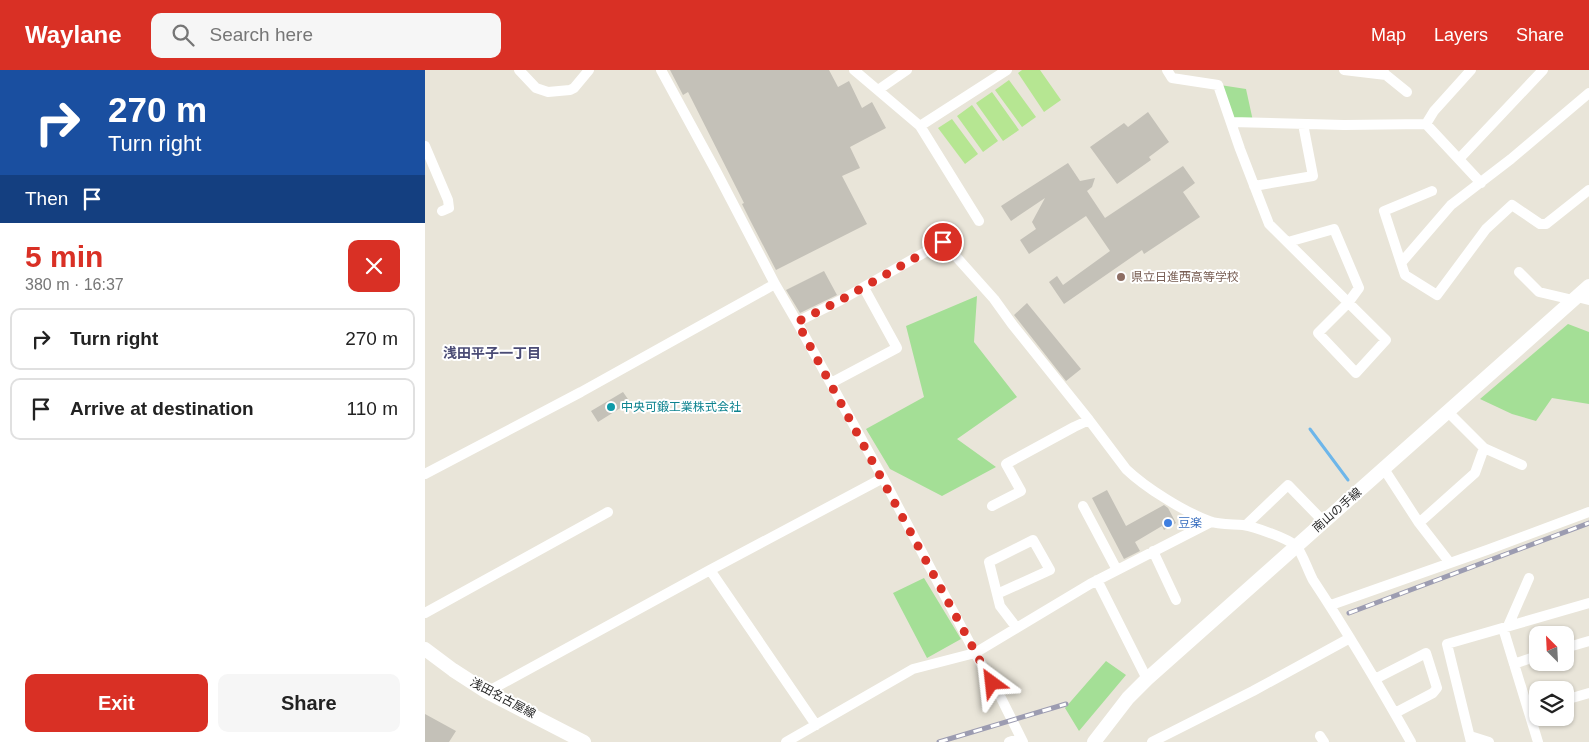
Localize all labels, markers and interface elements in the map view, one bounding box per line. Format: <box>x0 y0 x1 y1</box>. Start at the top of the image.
search box <box>151 13 501 58</box>
text: Waylane <box>25 21 121 48</box>
icon: search <box>169 21 197 49</box>
text: Search here <box>209 24 313 45</box>
text: Map <box>1371 25 1406 45</box>
text: Layers <box>1434 25 1488 45</box>
text: Share <box>1516 25 1564 45</box>
icon: right <box>25 90 90 155</box>
text: 270 m <box>108 90 207 129</box>
text: Turn right <box>108 131 201 156</box>
icon: arrive <box>78 185 106 213</box>
text: Then <box>25 188 68 209</box>
pin <box>922 221 964 263</box>
icon: arrive <box>929 228 957 256</box>
text: 5 min <box>25 240 103 273</box>
button: close <box>348 240 400 292</box>
place label: 県立日進西高等学校 <box>1131 270 1239 284</box>
marker: 県立日進西高等学校 <box>1115 271 1127 283</box>
text: 380 m · 16:37 <box>25 276 124 293</box>
icon: right <box>27 325 55 353</box>
text: Turn right <box>70 328 158 349</box>
text: 270 m <box>345 328 398 349</box>
district label: 浅田平子一丁目 <box>443 345 541 361</box>
icon: arrive <box>27 395 55 423</box>
text: Arrive at destination <box>70 398 254 419</box>
text: 110 m <box>347 398 398 419</box>
place label: 中央可鍛工業株式会社 <box>621 400 741 414</box>
marker: 中央可鍛工業株式会社 <box>605 401 617 413</box>
street label: 南山の手線 <box>1310 485 1364 535</box>
place label: 豆楽 <box>1178 516 1202 530</box>
marker: 豆楽 <box>1162 517 1174 529</box>
north arrow <box>1529 626 1574 671</box>
map controls <box>1529 626 1574 726</box>
position arrow <box>965 656 1017 708</box>
button: Exit <box>25 674 208 732</box>
button: Share <box>218 674 400 732</box>
street label: 浅田名古屋線 <box>468 675 538 721</box>
button: layers <box>1529 681 1574 726</box>

